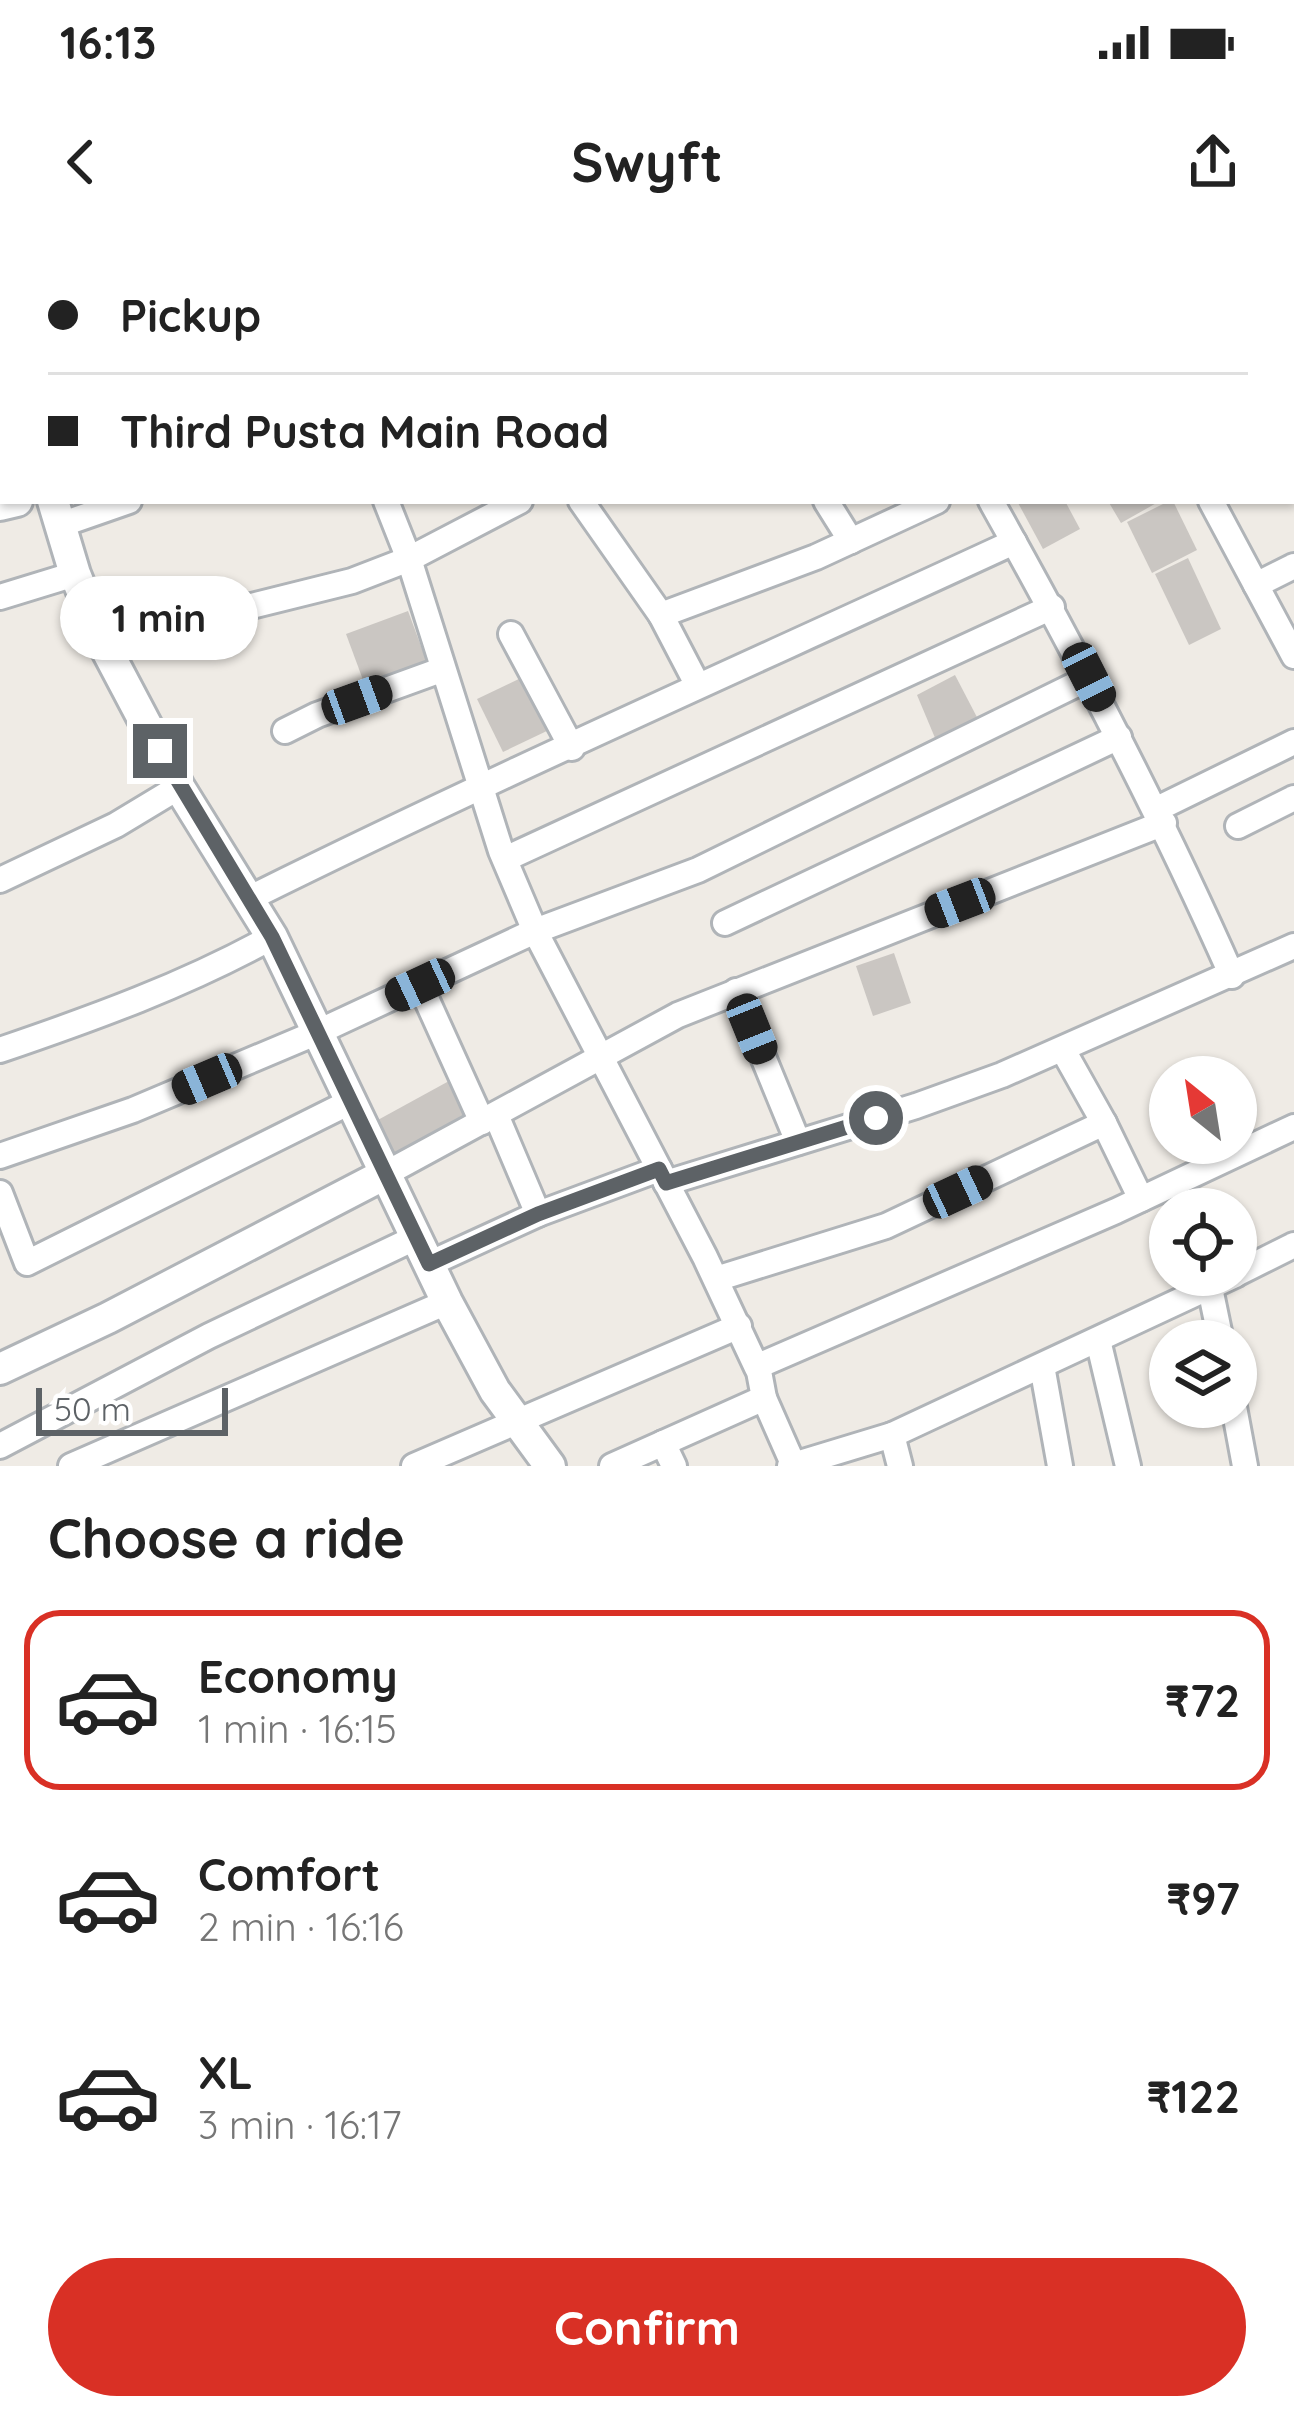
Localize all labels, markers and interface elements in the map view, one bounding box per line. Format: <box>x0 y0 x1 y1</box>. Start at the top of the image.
text: 16:13 <box>60 14 156 70</box>
text: Swyft <box>571 128 723 196</box>
icon: back <box>48 129 114 195</box>
icon: share <box>1180 129 1246 195</box>
text: Pickup <box>120 287 261 343</box>
text: Third Pusta Main Road <box>120 403 609 459</box>
callout: 1 min <box>61 577 259 661</box>
text: 1 min <box>112 593 206 642</box>
car <box>1057 637 1121 717</box>
car <box>317 671 397 729</box>
route end <box>133 724 187 778</box>
car <box>920 873 1000 933</box>
car <box>380 953 460 1017</box>
car <box>722 989 782 1069</box>
car <box>167 1048 247 1110</box>
north arrow <box>1149 1056 1257 1164</box>
map controls <box>1149 1056 1257 1428</box>
route start <box>849 1091 903 1145</box>
car <box>918 1160 998 1224</box>
button: locate <box>1149 1188 1257 1296</box>
button: layers <box>1149 1320 1257 1428</box>
scale bar <box>36 1382 228 1435</box>
text: 50 m <box>54 1388 131 1429</box>
text: Choose a ride <box>48 1504 405 1572</box>
icon: car <box>54 1646 162 1754</box>
text: Economy <box>198 1648 398 1704</box>
text: ₹72 <box>1165 1672 1240 1728</box>
text: 1 min · 16:15 <box>198 1704 397 1753</box>
icon: car <box>54 1844 162 1952</box>
text: Comfort <box>198 1846 380 1902</box>
text: ₹97 <box>1166 1870 1240 1926</box>
text: 2 min · 16:16 <box>198 1902 404 1951</box>
icon: car <box>54 2042 162 2150</box>
text: XL <box>198 2044 253 2100</box>
text: ₹122 <box>1146 2068 1240 2124</box>
text: 3 min · 16:17 <box>198 2100 402 2149</box>
button: Confirm <box>48 2258 1246 2396</box>

